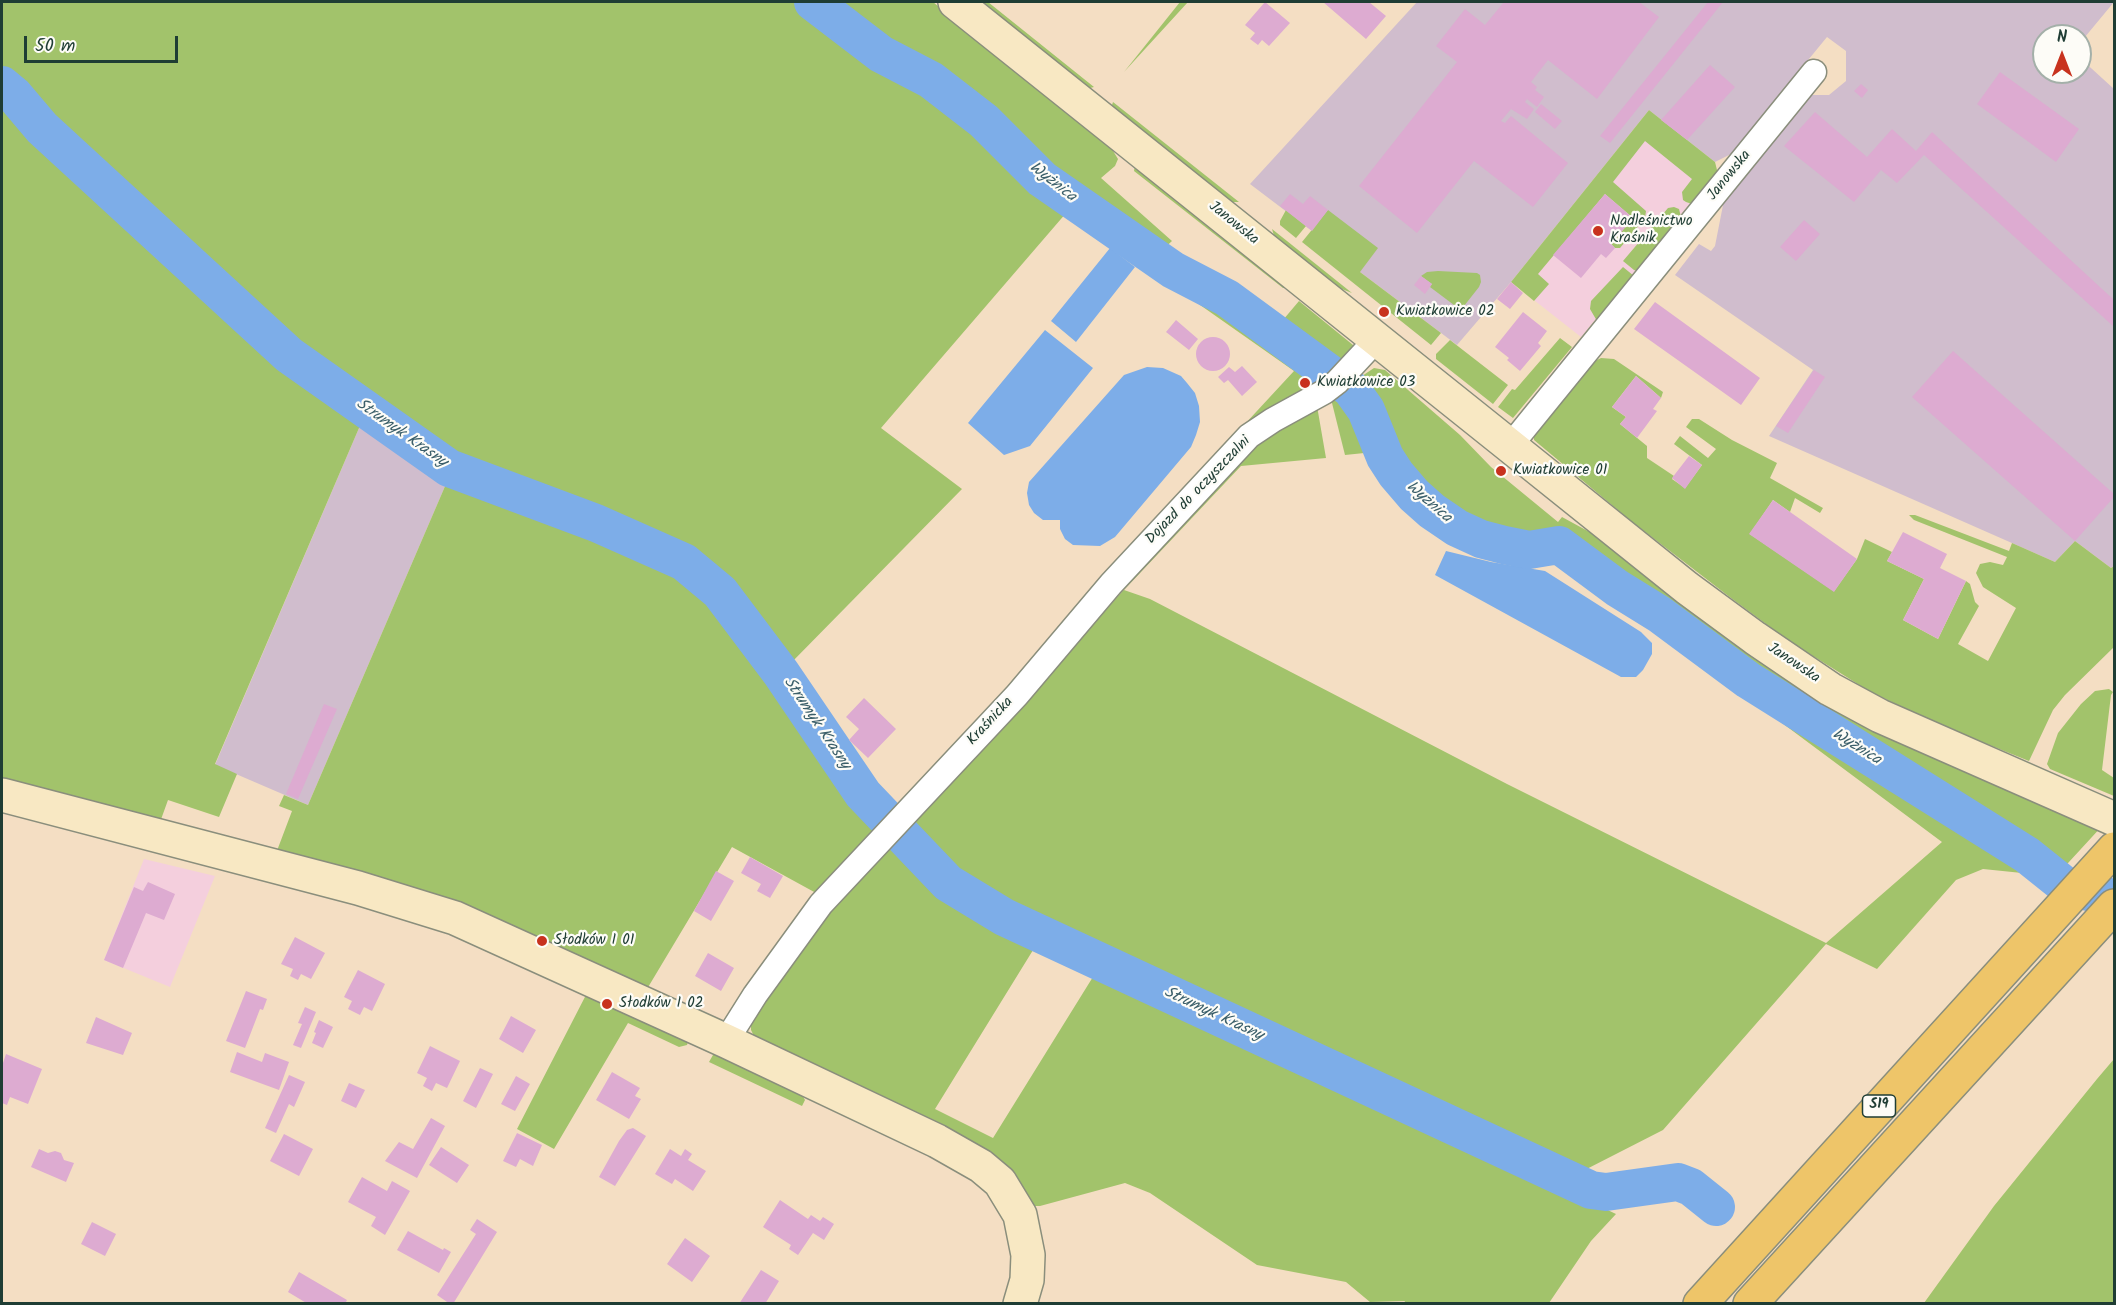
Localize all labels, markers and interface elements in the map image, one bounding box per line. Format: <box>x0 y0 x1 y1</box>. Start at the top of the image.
scale bar <box>27 24 182 62</box>
north arrow <box>2032 24 2092 84</box>
text: N <box>2057 25 2067 50</box>
text: 50 m <box>35 32 75 61</box>
street label: Janowska <box>1704 147 1756 205</box>
water label: Wyżnica <box>1025 159 1079 207</box>
street label: Janowska <box>1204 198 1262 250</box>
place label: Nadleśnictwo Kraśnik <box>1610 213 1692 248</box>
marker: Nadleśnictwo Kraśnik <box>1591 224 1605 238</box>
place label: Kwiatkowice 02 <box>1396 303 1495 321</box>
marker: Kwiatkowice 02 <box>1377 305 1391 319</box>
place label: Kwiatkowice 03 <box>1317 374 1415 392</box>
marker: Kwiatkowice 03 <box>1298 376 1312 390</box>
water label: Strumyk Krasny <box>352 395 450 473</box>
street label: Dojazd do oczyszczalni <box>1143 433 1255 549</box>
place label: Kwiatkowice 01 <box>1513 462 1608 480</box>
marker: Kwiatkowice 01 <box>1494 464 1508 478</box>
water label: Wyżnica <box>1401 478 1455 528</box>
street label: Janowska <box>1763 640 1823 688</box>
water label: Strumyk Krasny <box>778 674 854 774</box>
street label: Kraśnicka <box>964 694 1018 750</box>
water label: Wyżnica <box>1828 726 1884 770</box>
place label: Słodków I 01 <box>554 932 634 950</box>
marker: Słodków I 01 <box>535 934 549 948</box>
water label: Strumyk Krasny <box>1160 984 1266 1046</box>
place label: Słodków I 02 <box>619 995 703 1013</box>
marker: Słodków I 02 <box>600 997 614 1011</box>
road number: S19 <box>1862 1095 1896 1117</box>

